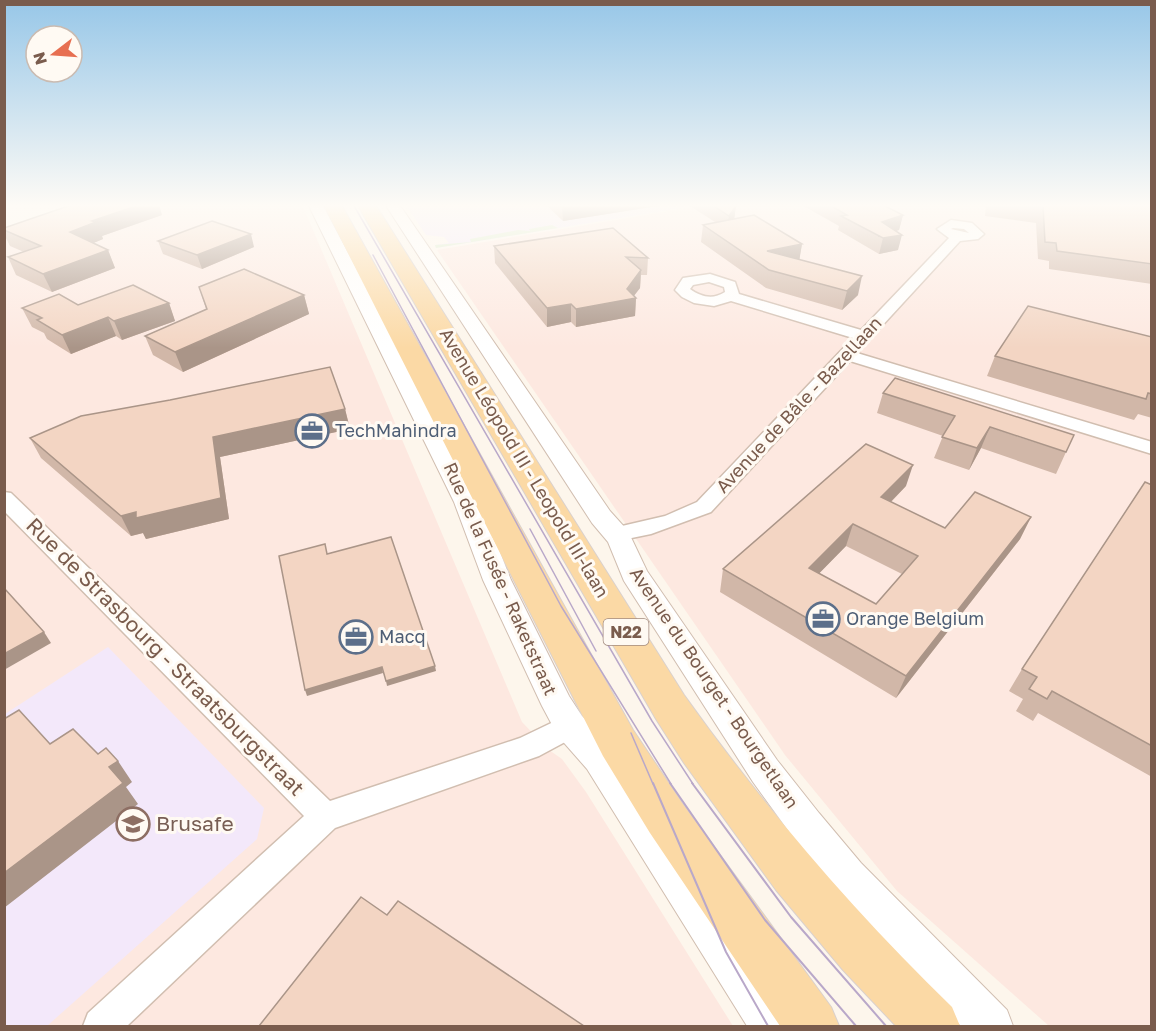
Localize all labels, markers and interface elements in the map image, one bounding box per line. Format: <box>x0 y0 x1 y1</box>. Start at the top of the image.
north arrow <box>24 24 84 84</box>
text: N <box>28 50 51 67</box>
street label: Avenue de Bâle - Bazellaan <box>711 312 886 497</box>
street label: Avenue Léopold III - Leopold III-laan <box>435 324 614 601</box>
office icon: TechMahindra <box>294 413 330 449</box>
place label: TechMahindra <box>335 419 457 441</box>
street label: Rue de la Fusée - Raketstraat <box>439 459 562 698</box>
street label: Rue de Strasbourg - Straatsburgstraat <box>21 512 310 801</box>
street label: Avenue du Bourget - Bourgetlaan <box>626 563 804 812</box>
office icon: Orange Belgium <box>805 601 841 637</box>
place label: Orange Belgium <box>846 607 984 629</box>
office icon: Macq <box>338 619 374 655</box>
road number: N22 <box>604 619 648 645</box>
place label: Macq <box>379 625 426 647</box>
school or university icon: Brusafe <box>115 806 151 842</box>
place label: Brusafe <box>156 810 234 836</box>

